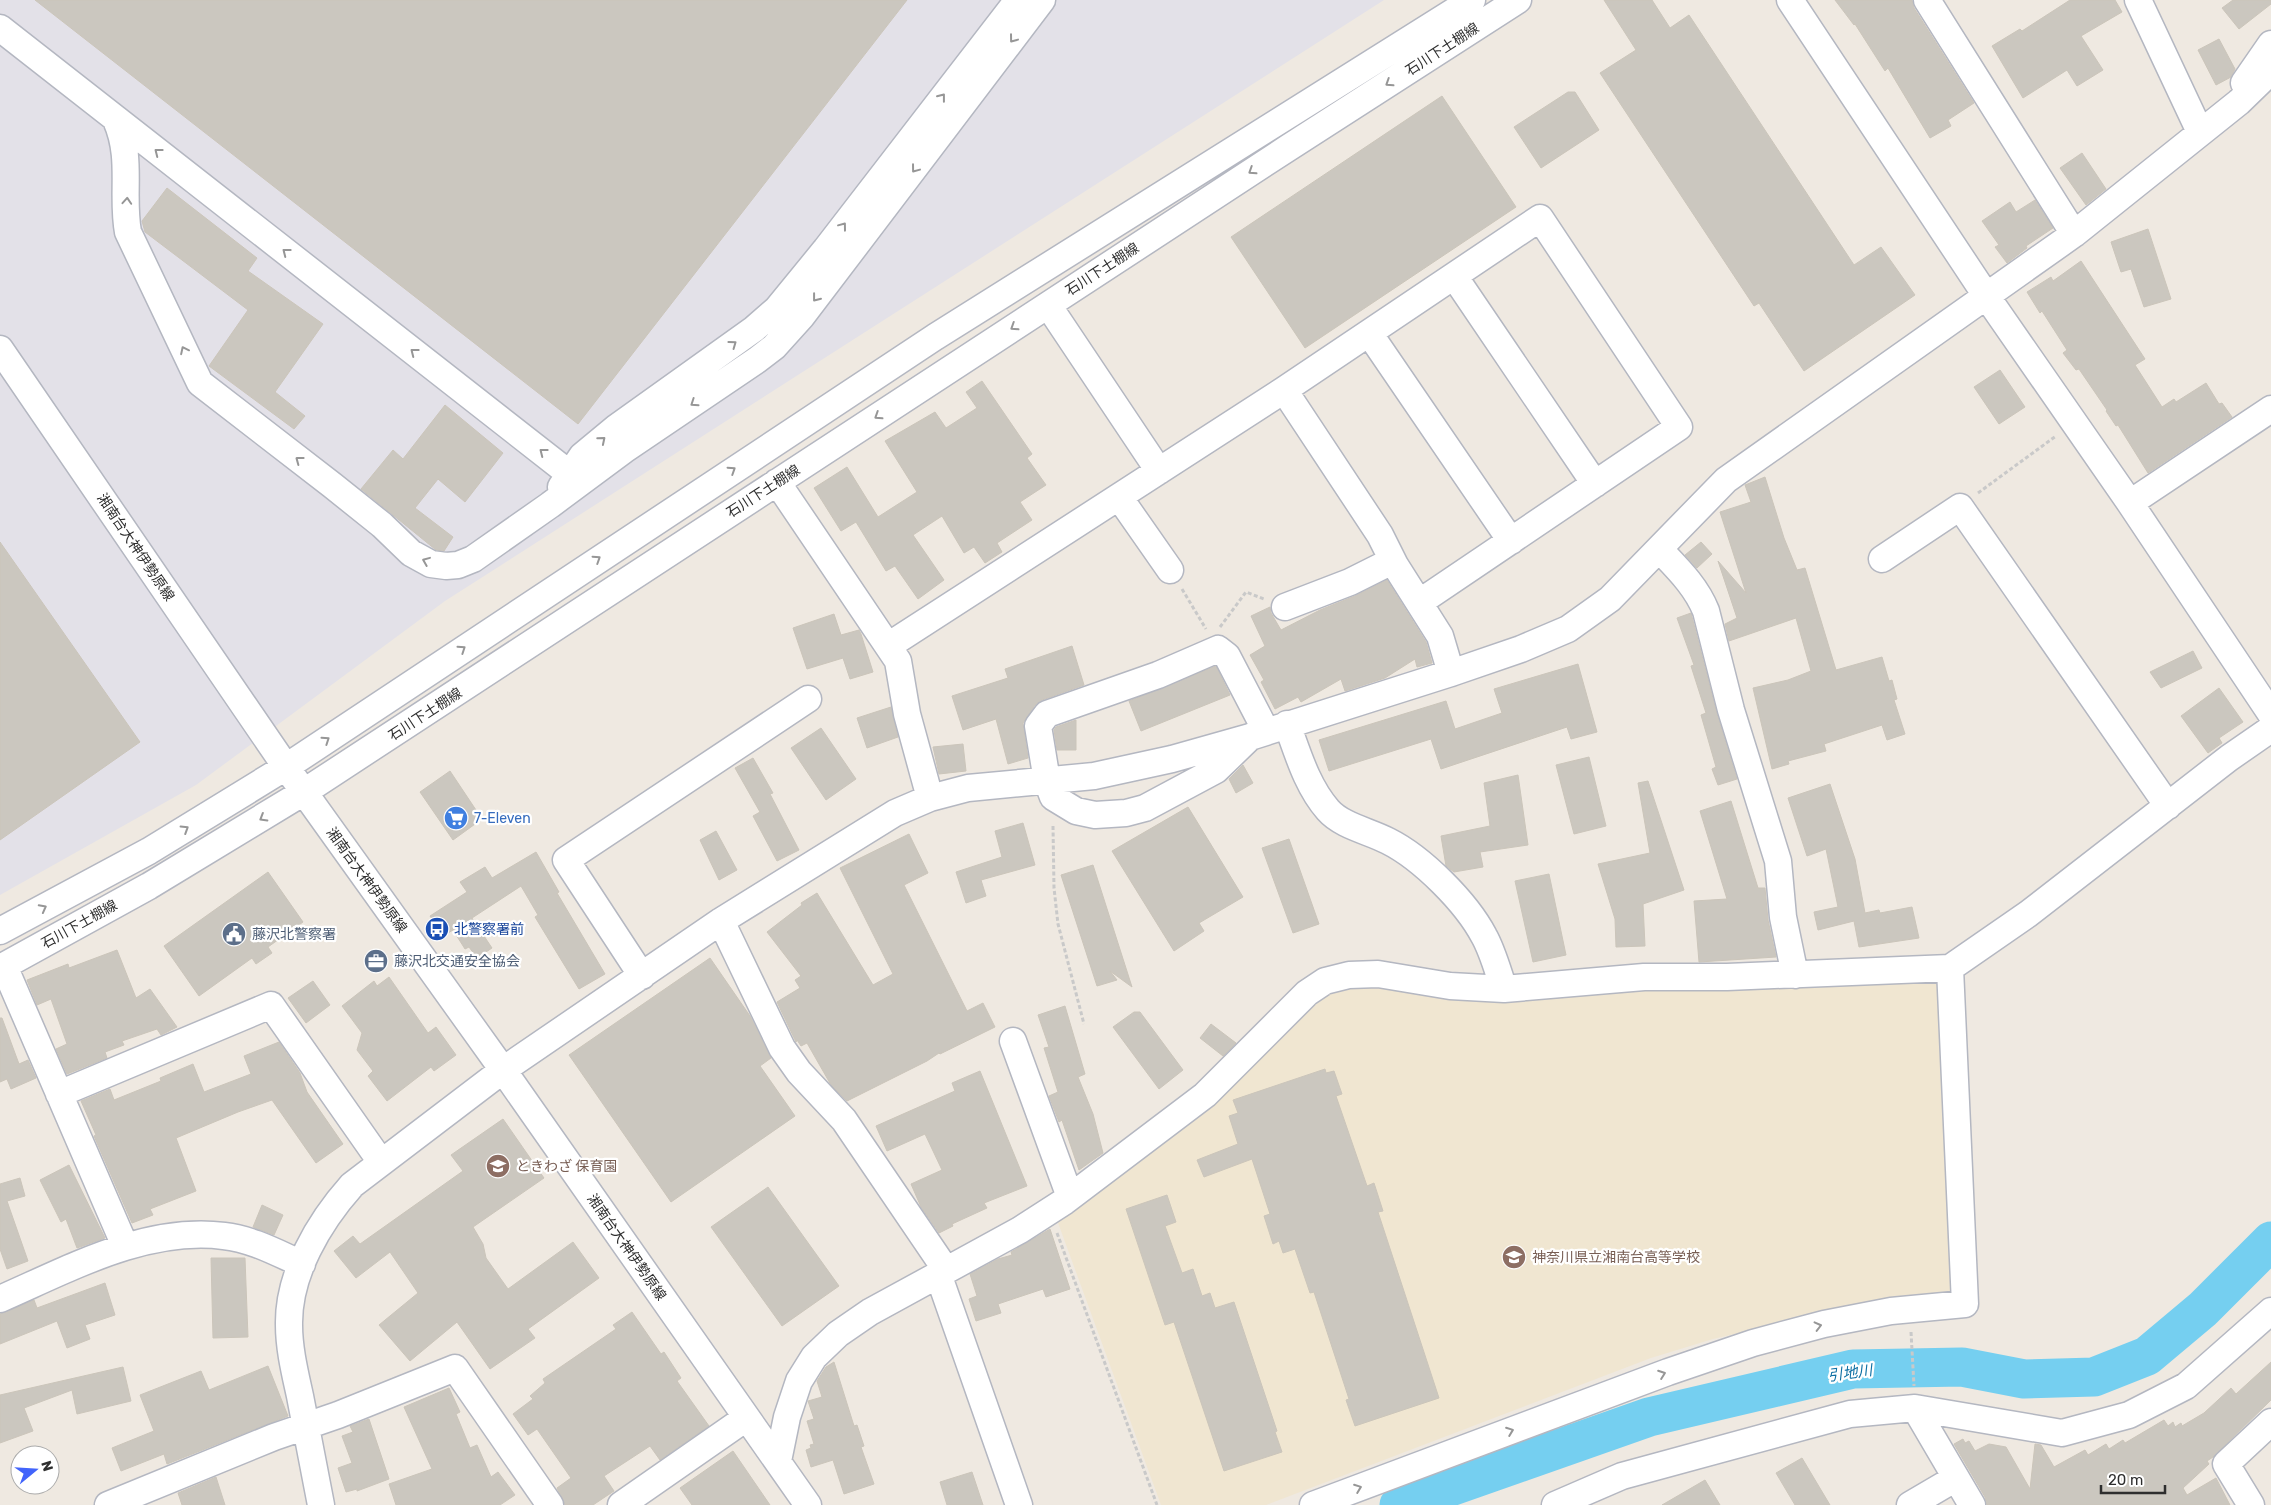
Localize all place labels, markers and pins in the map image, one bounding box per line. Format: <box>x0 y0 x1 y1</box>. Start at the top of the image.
supermarket icon: 7-Eleven <box>443 805 469 831</box>
place label: 7-Eleven <box>474 810 531 827</box>
bus stop icon: 北警察署前 <box>424 916 450 942</box>
public building icon: 藤沢北警察署 <box>221 921 247 947</box>
place label: 北警察署前 <box>454 921 524 938</box>
place label: 藤沢北警察署 <box>252 926 336 943</box>
office icon: 藤沢北交通安全協会 <box>363 948 389 974</box>
place label: 藤沢北交通安全協会 <box>394 953 520 970</box>
school or university icon: ときわざ 保育園 <box>485 1153 511 1179</box>
place label: ときわざ 保育園 <box>516 1158 617 1175</box>
school or university icon: 神奈川県立湘南台高等学校 <box>1501 1244 1527 1270</box>
place label: 神奈川県立湘南台高等学校 <box>1532 1249 1700 1266</box>

